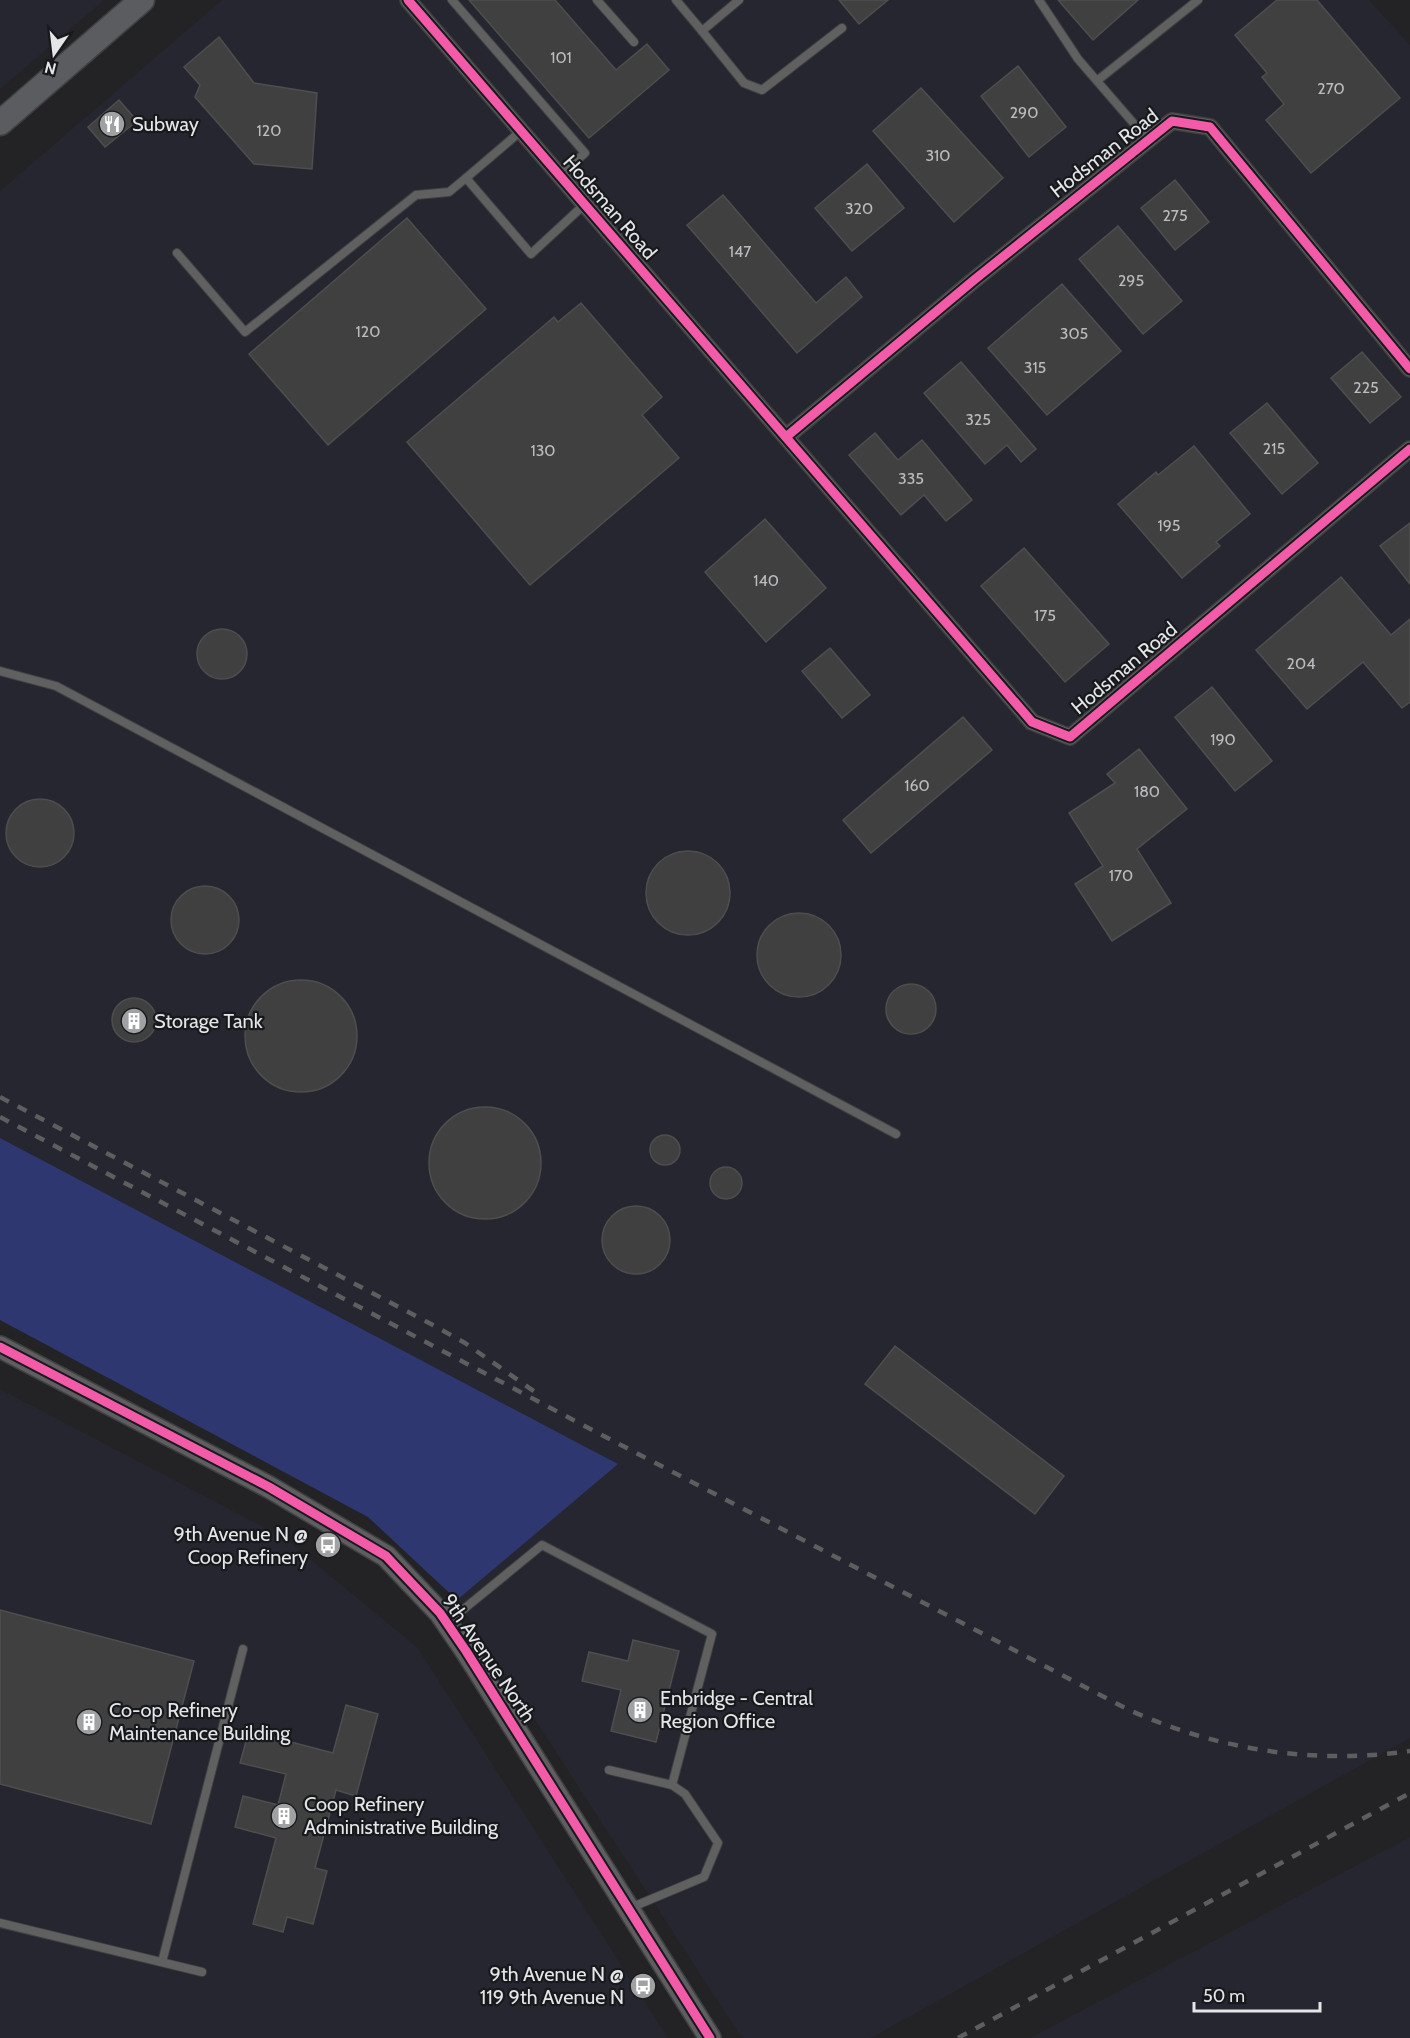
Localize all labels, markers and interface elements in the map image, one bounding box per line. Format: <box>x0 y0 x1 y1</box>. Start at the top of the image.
north arrow <box>24 24 84 84</box>
house number: 101 <box>550 48 572 67</box>
text: N <box>43 57 58 79</box>
house number: 270 <box>1317 79 1345 98</box>
house number: 290 <box>1010 103 1038 122</box>
street label: Hodsman Road <box>1045 103 1163 203</box>
restaurant icon: Subway <box>97 109 127 139</box>
place label: Subway <box>132 112 199 136</box>
house number: 120 <box>257 121 281 140</box>
house number: 310 <box>925 146 951 165</box>
street label: Hodsman Road <box>558 150 662 264</box>
house number: 320 <box>845 199 873 218</box>
house number: 275 <box>1162 206 1188 225</box>
house number: 147 <box>729 242 751 261</box>
house number: 295 <box>1118 271 1144 290</box>
house number: 120 <box>356 322 380 341</box>
house number: 305 <box>1060 324 1088 343</box>
house number: 315 <box>1024 358 1046 377</box>
house number: 225 <box>1353 378 1379 397</box>
house number: 325 <box>965 410 991 429</box>
house number: 215 <box>1263 439 1285 458</box>
house number: 130 <box>530 441 556 460</box>
house number: 335 <box>898 469 924 488</box>
house number: 195 <box>1158 516 1180 535</box>
house number: 140 <box>753 571 779 590</box>
house number: 175 <box>1034 606 1056 625</box>
street label: Hodsman Road <box>1066 617 1182 719</box>
house number: 204 <box>1287 654 1315 673</box>
house number: 190 <box>1210 730 1236 749</box>
house number: 160 <box>904 776 930 795</box>
house number: 180 <box>1134 782 1160 801</box>
house number: 170 <box>1109 866 1133 885</box>
building icon: Storage Tank <box>119 1006 149 1036</box>
place label: Storage Tank <box>154 1009 263 1033</box>
place label: 9th Avenue N @ Coop Refinery <box>174 1522 308 1569</box>
bus stop icon: 9th Avenue N @ Coop Refinery <box>313 1530 343 1560</box>
street label: 9th Avenue North <box>437 1589 541 1727</box>
place label: Enbridge - Central Region Office <box>660 1686 813 1733</box>
building icon: Enbridge - Central Region Office <box>625 1695 655 1725</box>
place label: Co-op Refinery Maintenance Building <box>109 1698 291 1745</box>
building icon: Co-op Refinery Maintenance Building <box>74 1707 104 1737</box>
place label: Coop Refinery Administrative Building <box>304 1792 499 1839</box>
building icon: Coop Refinery Administrative Building <box>269 1801 299 1831</box>
place label: 9th Avenue N @ 119 9th Avenue N <box>480 1962 624 2009</box>
bus stop icon: 9th Avenue N @ 119 9th Avenue N <box>628 1971 658 2001</box>
scale bar <box>1194 1975 1320 2013</box>
text: 50 m <box>1203 1985 1245 2007</box>

